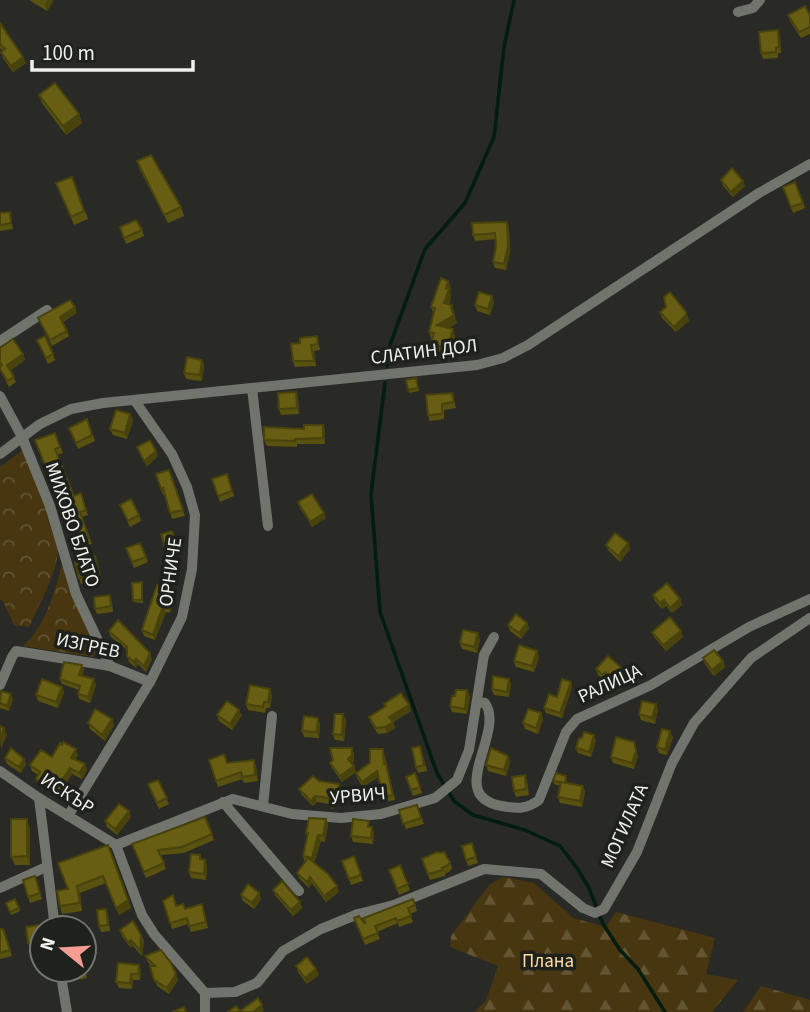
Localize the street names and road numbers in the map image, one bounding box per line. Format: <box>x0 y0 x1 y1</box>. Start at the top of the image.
street label: СЛАТИН ДОЛ <box>369 332 479 372</box>
street label: МИХОВО БЛАТО <box>38 459 106 591</box>
street label: ОРНИЧЕ <box>153 536 189 608</box>
street label: ИЗГРЕВ <box>54 626 122 666</box>
street label: РАЛИЦА <box>574 657 647 710</box>
street label: ИСКЪР <box>35 767 99 821</box>
street label: МОГИЛАТА <box>594 779 656 872</box>
street label: УРВИЧ <box>329 780 387 812</box>

